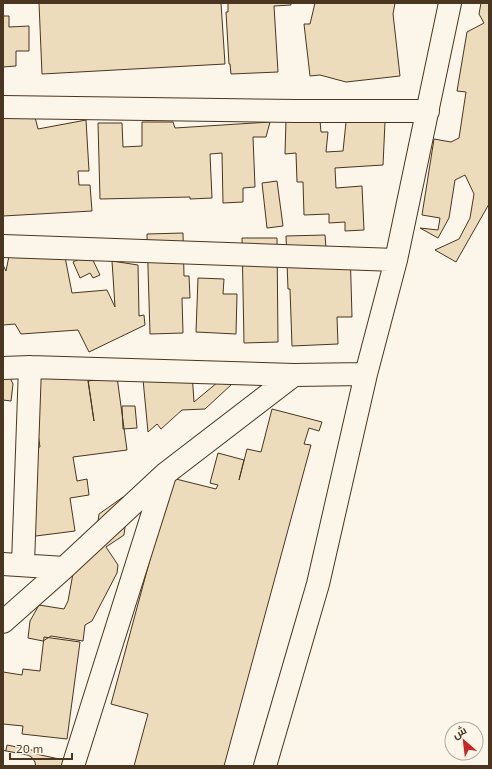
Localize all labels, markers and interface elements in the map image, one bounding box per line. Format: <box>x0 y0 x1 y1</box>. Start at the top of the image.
north arrow <box>444 721 484 761</box>
text: ش <box>450 723 469 742</box>
scale bar <box>10 735 72 761</box>
text: 20 m <box>16 741 43 755</box>

